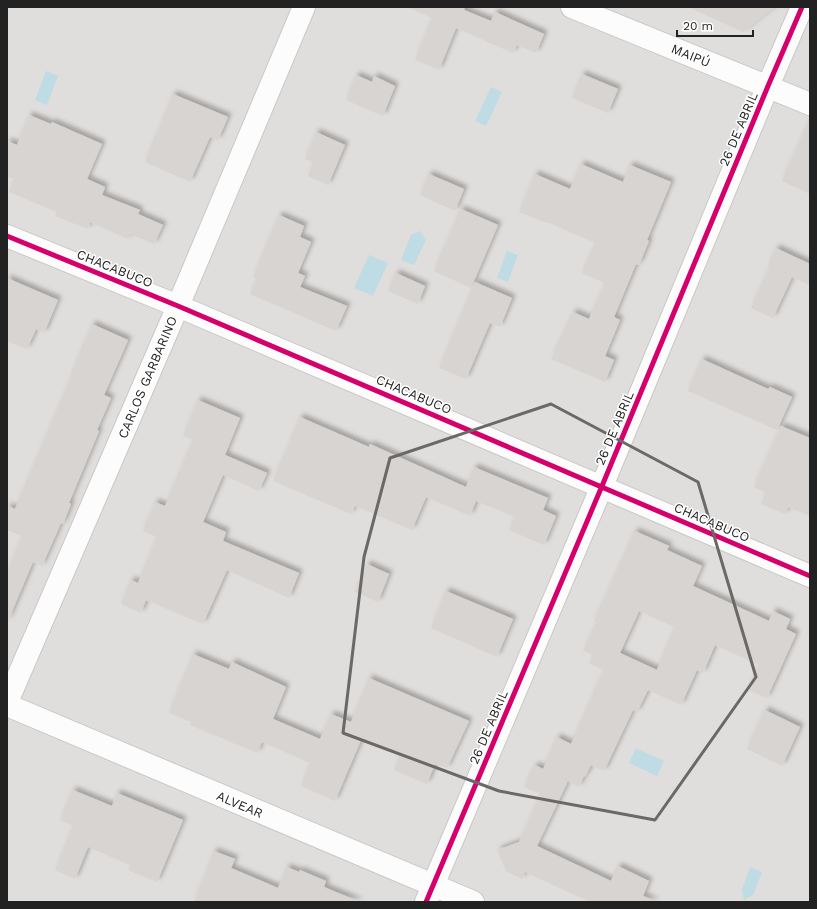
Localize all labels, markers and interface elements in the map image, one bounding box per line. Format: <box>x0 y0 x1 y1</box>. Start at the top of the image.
scale bar <box>677 12 753 38</box>
text: 20 m <box>683 19 713 33</box>
street label: MAIPÚ <box>669 41 712 70</box>
street label: 26 DE ABRIL <box>716 90 761 168</box>
street label: CHACABUCO <box>75 246 155 291</box>
street label: CARLOS GARBARINO <box>115 314 180 441</box>
street label: CHACABUCO <box>374 372 454 417</box>
street label: 26 DE ABRIL <box>592 389 637 467</box>
street label: CHACABUCO <box>672 500 752 545</box>
street label: 26 DE ABRIL <box>466 688 511 766</box>
street label: ALVEAR <box>214 788 266 821</box>

